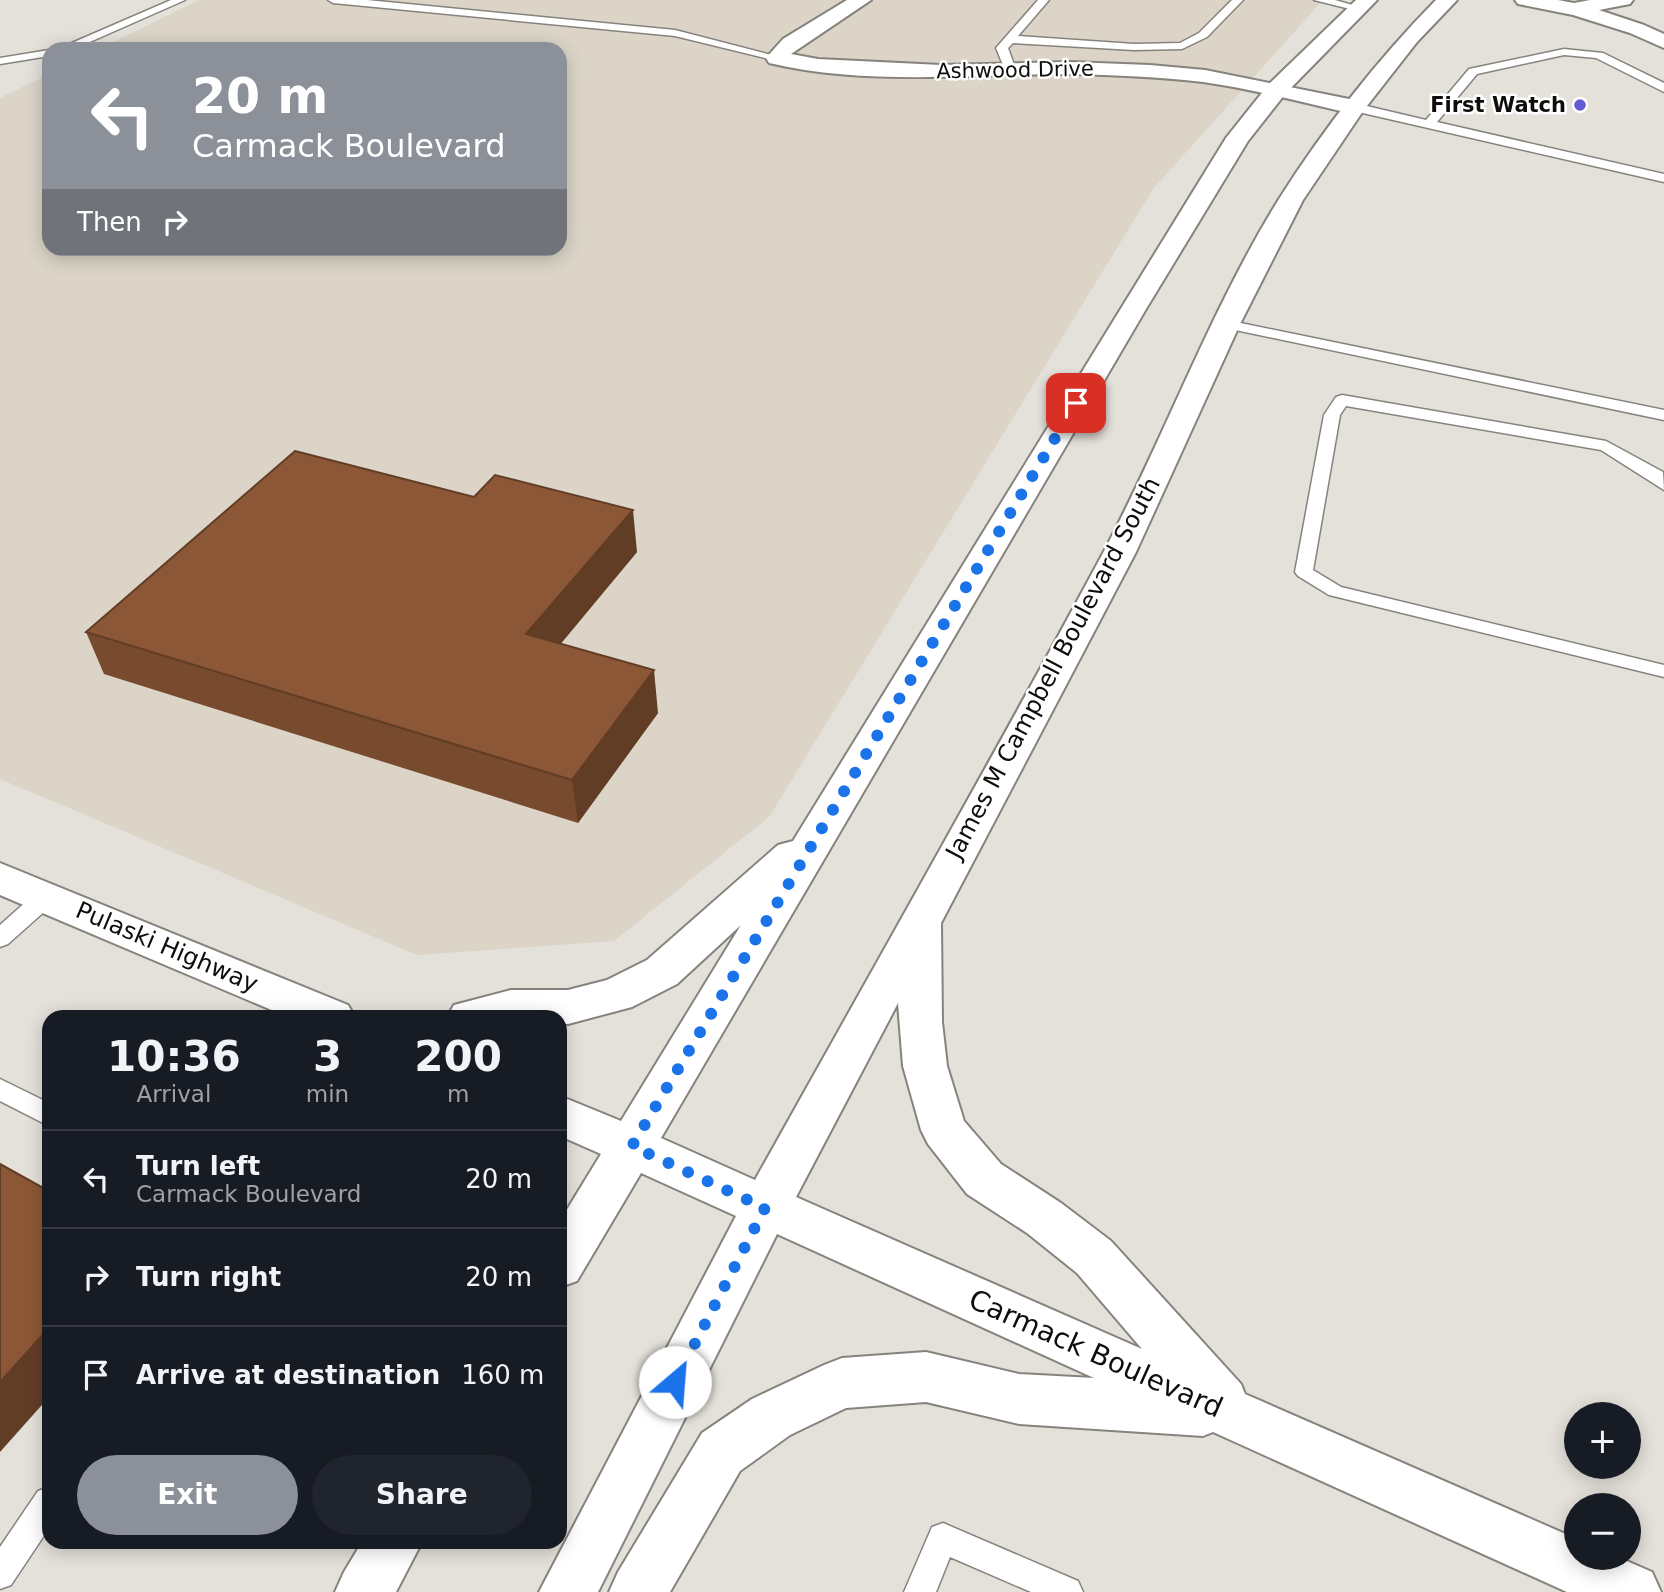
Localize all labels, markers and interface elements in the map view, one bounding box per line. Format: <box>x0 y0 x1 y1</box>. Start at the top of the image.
street label: Ashwood Drive <box>936 57 1094 83</box>
text: 20 m <box>192 68 328 125</box>
icon: left <box>77 70 168 161</box>
place label: First Watch <box>1430 93 1566 117</box>
marker: First Watch <box>1572 97 1588 113</box>
text: Carmack Boulevard <box>192 127 505 165</box>
icon: right <box>156 203 194 241</box>
text: Then <box>77 207 142 237</box>
pin <box>1046 373 1106 433</box>
icon: arrive <box>1057 384 1095 422</box>
street label: James M Campbell Boulevard South <box>939 472 1166 865</box>
street label: Pulaski Highway <box>72 896 262 998</box>
text: 10:36 <box>107 1032 241 1081</box>
text: 3 <box>313 1032 342 1081</box>
text: 200 <box>414 1032 502 1081</box>
text: Arrival <box>137 1081 211 1107</box>
text: min <box>306 1081 349 1107</box>
text: m <box>447 1081 469 1107</box>
text: Turn left <box>136 1151 260 1181</box>
icon: left <box>77 1160 115 1198</box>
text: 20 m <box>465 1164 532 1194</box>
text: Carmack Boulevard <box>136 1181 361 1207</box>
icon: right <box>77 1258 115 1296</box>
text: Turn right <box>136 1262 281 1292</box>
text: 20 m <box>465 1262 532 1292</box>
street label: Carmack Boulevard <box>964 1283 1228 1424</box>
position arrow <box>638 1345 712 1419</box>
icon: arrive <box>77 1356 115 1394</box>
text: Arrive at destination <box>136 1360 440 1390</box>
text: 160 m <box>461 1360 544 1390</box>
map controls <box>1564 1402 1641 1570</box>
button: + <box>1564 1402 1641 1479</box>
button: Exit <box>77 1455 298 1535</box>
button: Share <box>312 1455 532 1535</box>
button: − <box>1564 1493 1641 1570</box>

